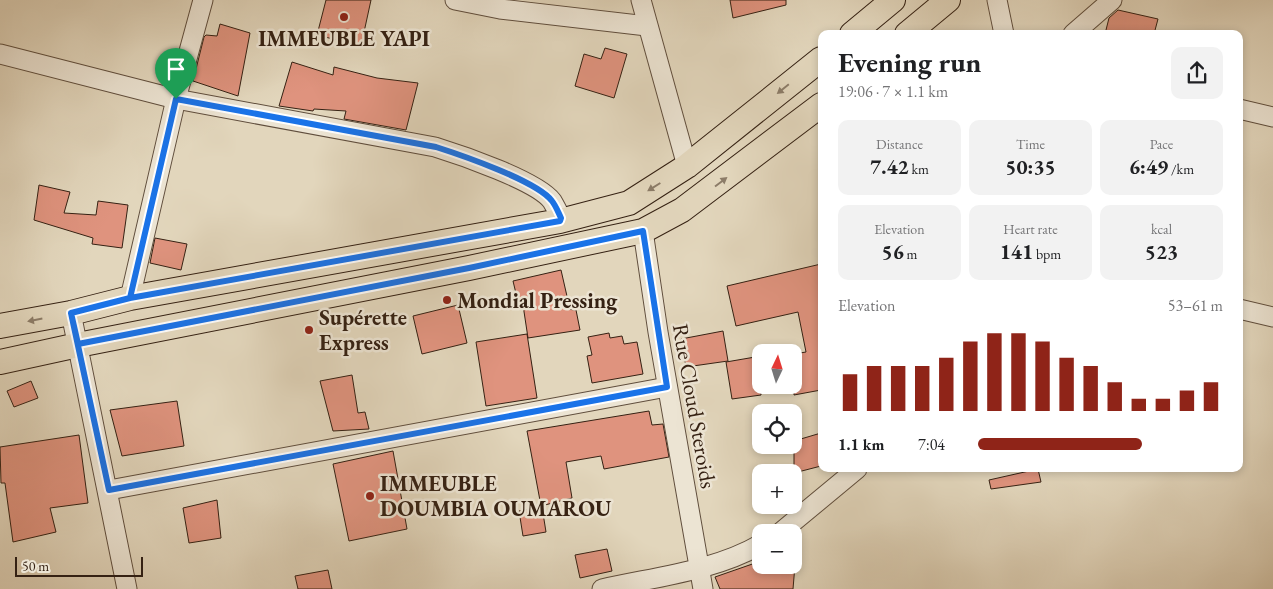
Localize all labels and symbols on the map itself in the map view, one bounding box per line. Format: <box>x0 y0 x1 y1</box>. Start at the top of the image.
marker: IMMEUBLE YAPI <box>338 11 350 23</box>
place label: IMMEUBLE YAPI <box>258 24 430 53</box>
pin <box>155 48 197 99</box>
one-way arrow <box>777 84 790 95</box>
one-way arrow <box>714 176 727 187</box>
one-way arrow <box>647 182 660 192</box>
place label: Mondial Pressing <box>457 286 618 315</box>
marker: Mondial Pressing <box>441 294 453 306</box>
place label: Supérette Express <box>319 303 407 357</box>
one-way arrow <box>26 316 42 324</box>
street label: Rue Cloud Steroids <box>666 321 723 491</box>
marker: Supérette Express <box>303 324 315 336</box>
north arrow <box>752 344 802 394</box>
place label: IMMEUBLE DOUMBIA OUMAROU <box>380 469 612 523</box>
marker: IMMEUBLE DOUMBIA OUMAROU <box>364 490 376 502</box>
scale bar <box>15 554 142 577</box>

